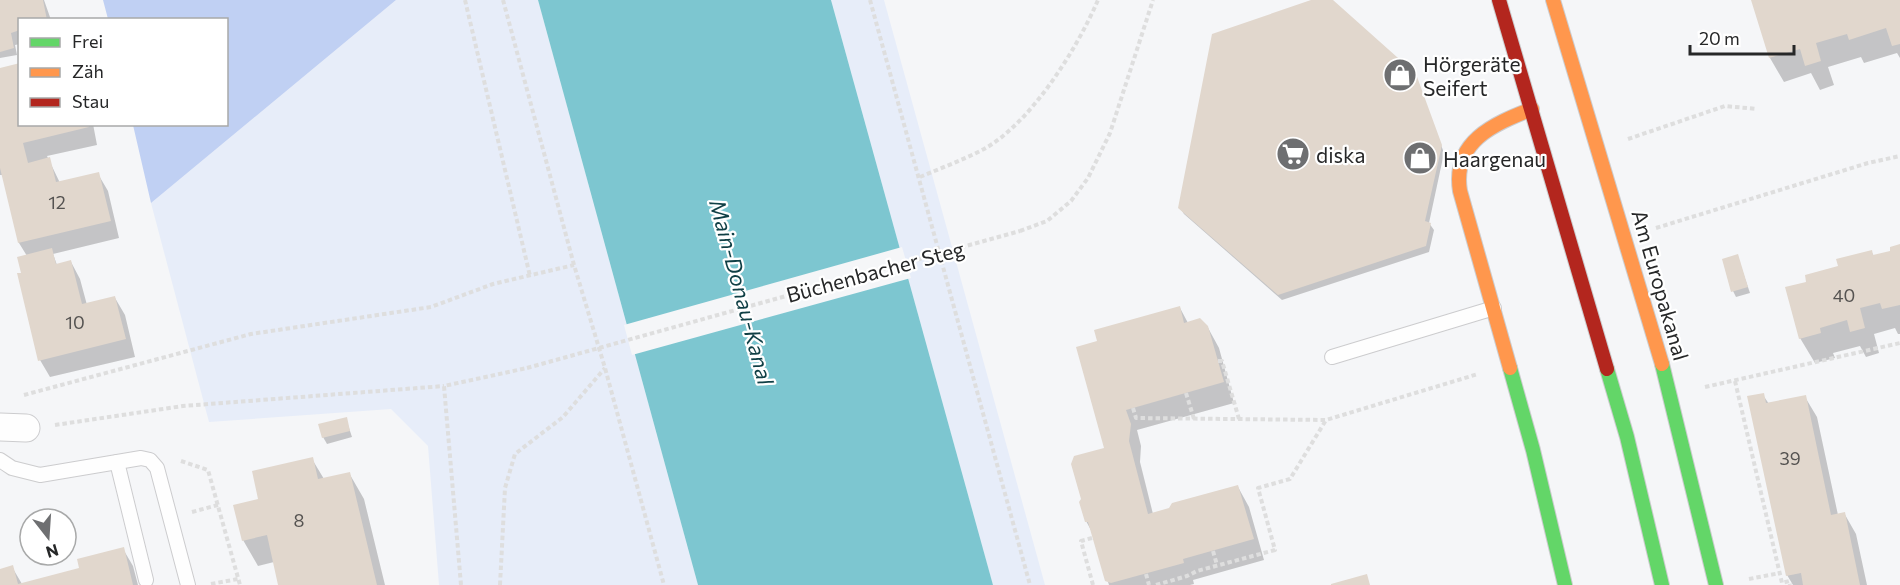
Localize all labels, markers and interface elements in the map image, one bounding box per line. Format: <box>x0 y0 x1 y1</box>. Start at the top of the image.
legend <box>18 18 228 126</box>
scale bar <box>1690 18 1794 56</box>
text: 20 m <box>1699 27 1740 49</box>
text: Frei <box>72 30 103 52</box>
place label: Hörgeräte Seifert <box>1423 51 1521 100</box>
shop icon: Hörgeräte Seifert <box>1382 57 1418 93</box>
text: Zäh <box>72 60 104 82</box>
text: Stau <box>72 90 109 112</box>
supermarket icon: diska <box>1275 136 1311 172</box>
shop icon: Haargenau <box>1402 140 1438 176</box>
place label: diska <box>1316 142 1365 167</box>
place label: Haargenau <box>1443 146 1546 171</box>
house number: 12 <box>48 191 66 213</box>
water label: Main-Donau-Kanal <box>704 196 780 388</box>
street label: Am Europakanal <box>1628 207 1694 363</box>
street label: Büchenbacher Steg <box>783 235 967 307</box>
house number: 40 <box>1833 284 1855 306</box>
house number: 10 <box>65 311 85 333</box>
house number: 39 <box>1779 447 1801 469</box>
north arrow <box>18 507 78 567</box>
house number: 8 <box>294 509 305 531</box>
text: N <box>44 541 61 563</box>

